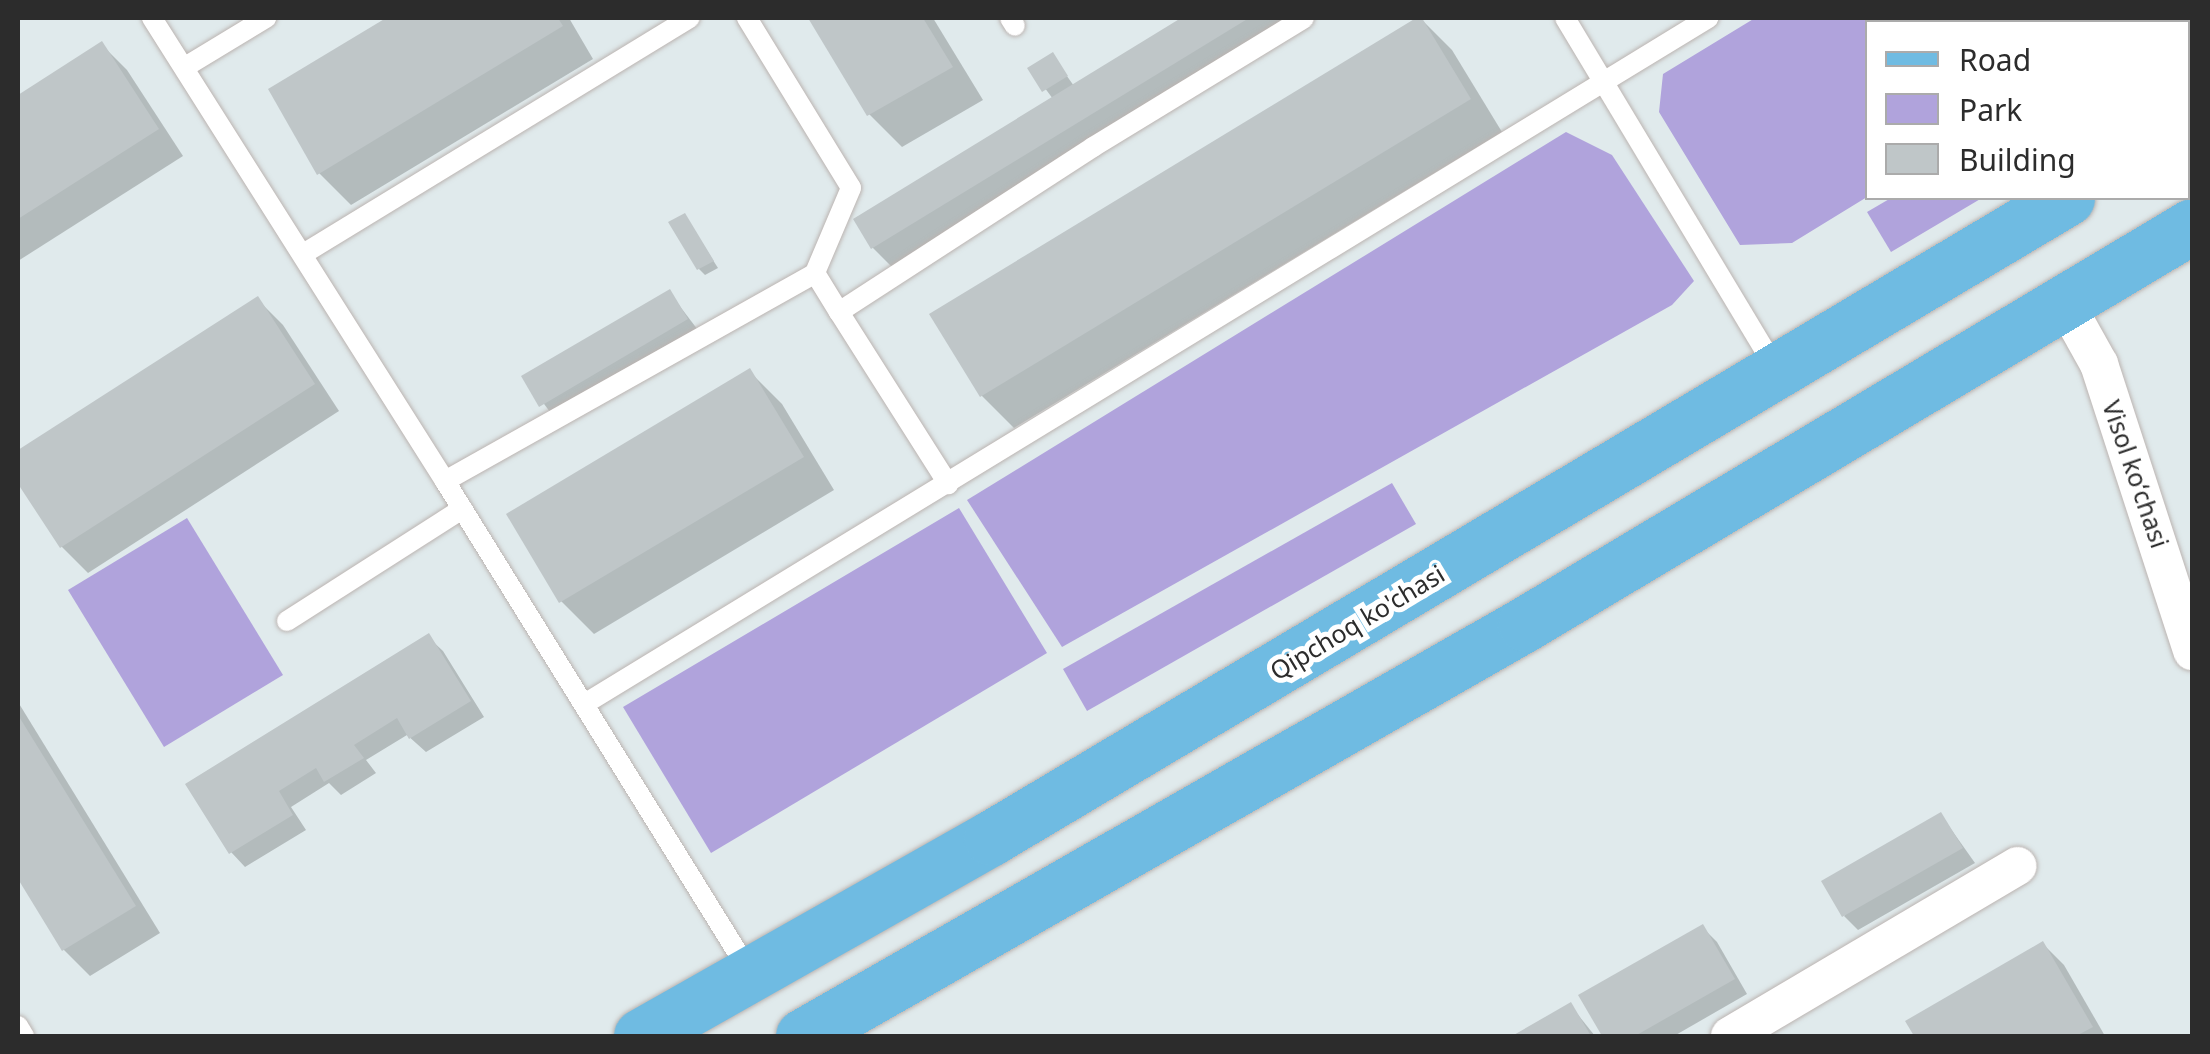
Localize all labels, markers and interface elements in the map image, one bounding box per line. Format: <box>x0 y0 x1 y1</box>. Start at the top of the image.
legend <box>1865 20 2190 200</box>
text: Road <box>1959 39 2031 80</box>
text: Park <box>1959 89 2022 130</box>
text: Building <box>1959 139 2076 180</box>
street label: Visol koʻchasi <box>2097 396 2175 552</box>
street label: Qipchoq ko'chasi <box>1264 558 1450 686</box>

